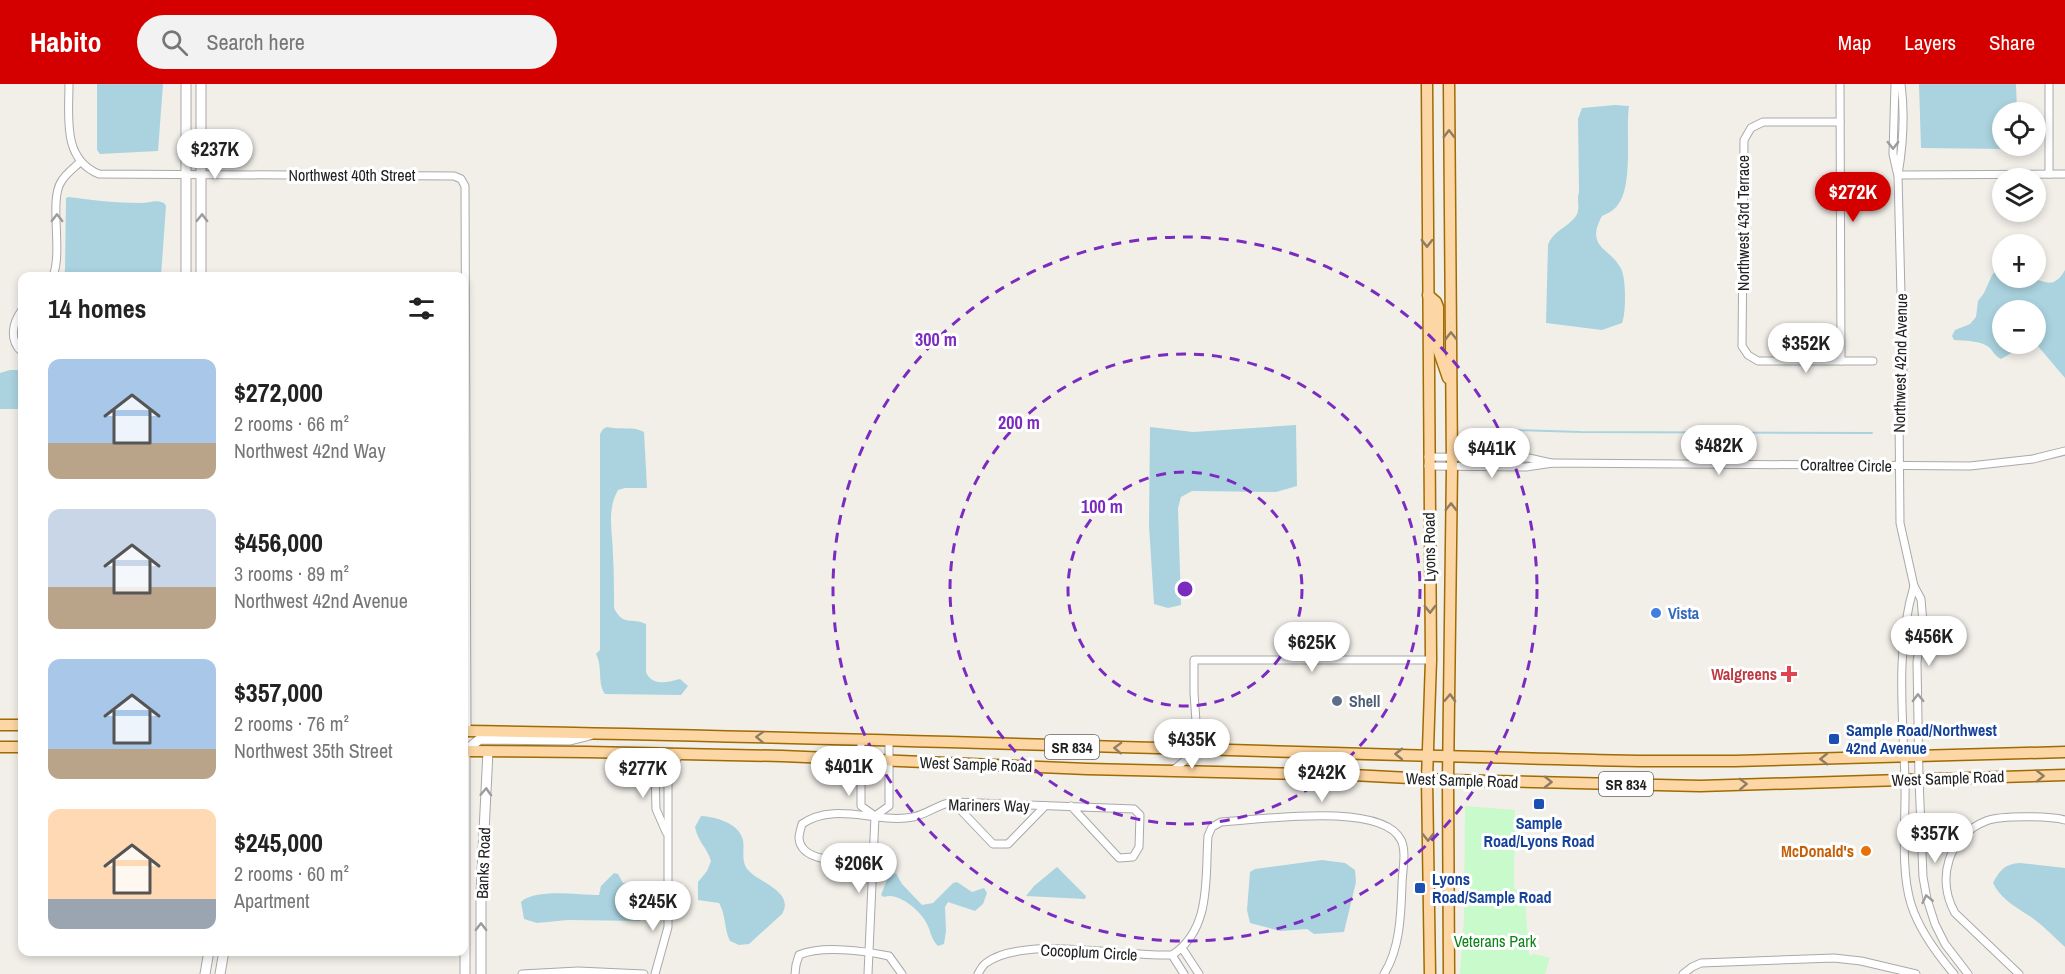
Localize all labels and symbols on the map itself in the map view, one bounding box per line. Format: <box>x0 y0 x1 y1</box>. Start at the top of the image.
pin: $237K <box>173 129 257 180</box>
one-way arrow <box>1443 130 1455 139</box>
one-way arrow <box>1887 141 1899 150</box>
street label: Northwest 43rd Terrace <box>1732 155 1754 291</box>
street label: Northwest 40th Street <box>289 164 416 186</box>
pin: $272K <box>1811 172 1895 223</box>
one-way arrow <box>196 213 208 222</box>
one-way arrow <box>51 214 63 223</box>
one-way arrow <box>1421 238 1433 247</box>
street label: Northwest 42nd Avenue <box>1888 293 1912 433</box>
pin: $352K <box>1764 323 1848 374</box>
text: 300 m <box>915 327 957 352</box>
one-way arrow <box>1445 331 1457 340</box>
text: 200 m <box>998 410 1040 435</box>
pin: $482K <box>1677 425 1761 476</box>
pin: $441K <box>1450 428 1534 479</box>
street label: Coraltree Circle <box>1800 453 1892 477</box>
text: 100 m <box>1081 494 1123 519</box>
one-way arrow <box>1445 502 1457 511</box>
street label: Lyons Road <box>1417 512 1441 582</box>
centre of rings <box>1175 579 1195 599</box>
place label: Vista <box>1668 602 1700 624</box>
one-way arrow <box>1424 604 1436 613</box>
marker: Vista <box>1649 606 1663 620</box>
pin: $456K <box>1887 616 1971 667</box>
pin: $625K <box>1270 622 1354 673</box>
place label: Walgreens <box>1711 663 1777 685</box>
marker: Walgreens <box>1782 667 1796 681</box>
place label: Shell <box>1349 690 1380 712</box>
one-way arrow <box>1911 693 1924 702</box>
marker: Shell <box>1330 694 1344 708</box>
one-way arrow <box>1444 694 1456 703</box>
pin: $435K <box>1150 719 1234 770</box>
place label: Sample Road/Northwest 42nd Avenue <box>1846 719 1998 759</box>
one-way arrow <box>756 730 765 743</box>
marker: Sample Road/Northwest 42nd Avenue <box>1827 732 1841 746</box>
road number: SR 834 <box>1045 735 1099 759</box>
one-way arrow <box>1114 742 1123 754</box>
pin: $401K <box>807 746 891 797</box>
pin: $277K <box>601 748 685 799</box>
one-way arrow <box>1395 748 1404 760</box>
street label: West Sample Road <box>919 751 1033 777</box>
pin: $242K <box>1280 752 1364 803</box>
one-way arrow <box>1820 753 1829 765</box>
street label: West Sample Road <box>1891 765 2005 791</box>
street label: West Sample Road <box>1405 767 1519 793</box>
one-way arrow <box>2036 770 2045 782</box>
road number: SR 834 <box>1599 772 1653 796</box>
one-way arrow <box>1544 776 1553 789</box>
one-way arrow <box>1739 778 1748 791</box>
one-way arrow <box>479 787 492 796</box>
street label: Mariners Way <box>948 793 1030 817</box>
marker: Sample Road/Lyons Road <box>1532 797 1546 811</box>
place label: Sample Road/Lyons Road <box>1483 812 1595 852</box>
pin: $357K <box>1893 813 1977 864</box>
street label: Banks Road <box>471 827 495 899</box>
one-way arrow <box>1422 833 1434 842</box>
place label: McDonald's <box>1781 840 1854 862</box>
pin: $206K <box>817 843 901 894</box>
marker: McDonald's <box>1859 844 1873 858</box>
place label: Lyons Road/Sample Road <box>1432 868 1552 908</box>
pin: $245K <box>611 881 695 932</box>
marker: Lyons Road/Sample Road <box>1413 881 1427 895</box>
one-way arrow <box>1922 894 1935 904</box>
one-way arrow <box>475 923 487 932</box>
park label: Veterans Park <box>1454 930 1537 952</box>
street label: Cocoplum Circle <box>1040 938 1138 966</box>

